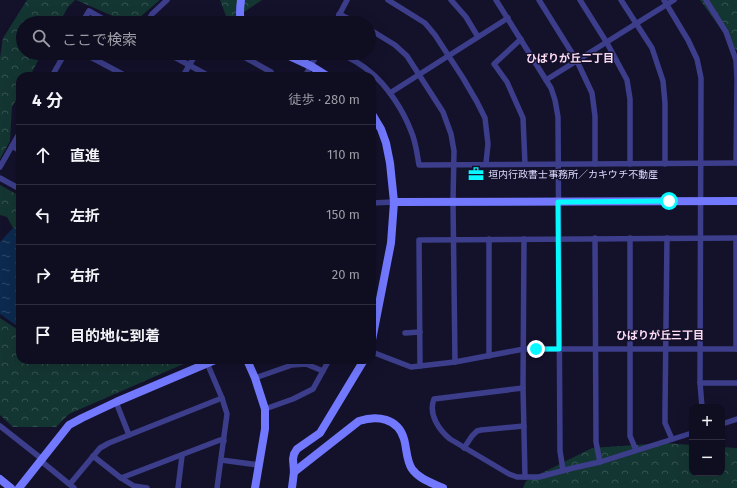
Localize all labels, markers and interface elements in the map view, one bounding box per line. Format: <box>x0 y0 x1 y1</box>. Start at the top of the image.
search box <box>16 16 376 60</box>
icon: search <box>30 27 52 49</box>
text: ここで検索 <box>62 31 137 49</box>
district label: ひばりが丘二丁目 <box>526 52 614 65</box>
text: 4 分 <box>32 90 63 111</box>
text: 徒歩 · 280 m <box>289 92 360 107</box>
icon: ahead <box>32 144 54 166</box>
text: 直進 <box>70 147 100 165</box>
text: 110 m <box>327 147 360 162</box>
office icon: 垣内行政書士事務所／カキウチ不動産 <box>467 165 485 183</box>
place label: 垣内行政書士事務所／カキウチ不動産 <box>488 169 658 181</box>
route start <box>660 192 678 210</box>
icon: left <box>32 204 54 226</box>
text: 左折 <box>70 207 100 225</box>
text: 150 m <box>326 207 360 222</box>
icon: right <box>32 264 54 286</box>
text: 右折 <box>70 267 100 285</box>
text: 20 m <box>332 267 360 282</box>
icon: arrive <box>32 324 54 346</box>
text: 目的地に到着 <box>70 327 160 345</box>
district label: ひばりが丘三丁目 <box>616 329 704 342</box>
route end <box>527 340 545 358</box>
map controls <box>689 404 725 476</box>
button: + <box>689 404 725 440</box>
button: − <box>689 440 725 476</box>

